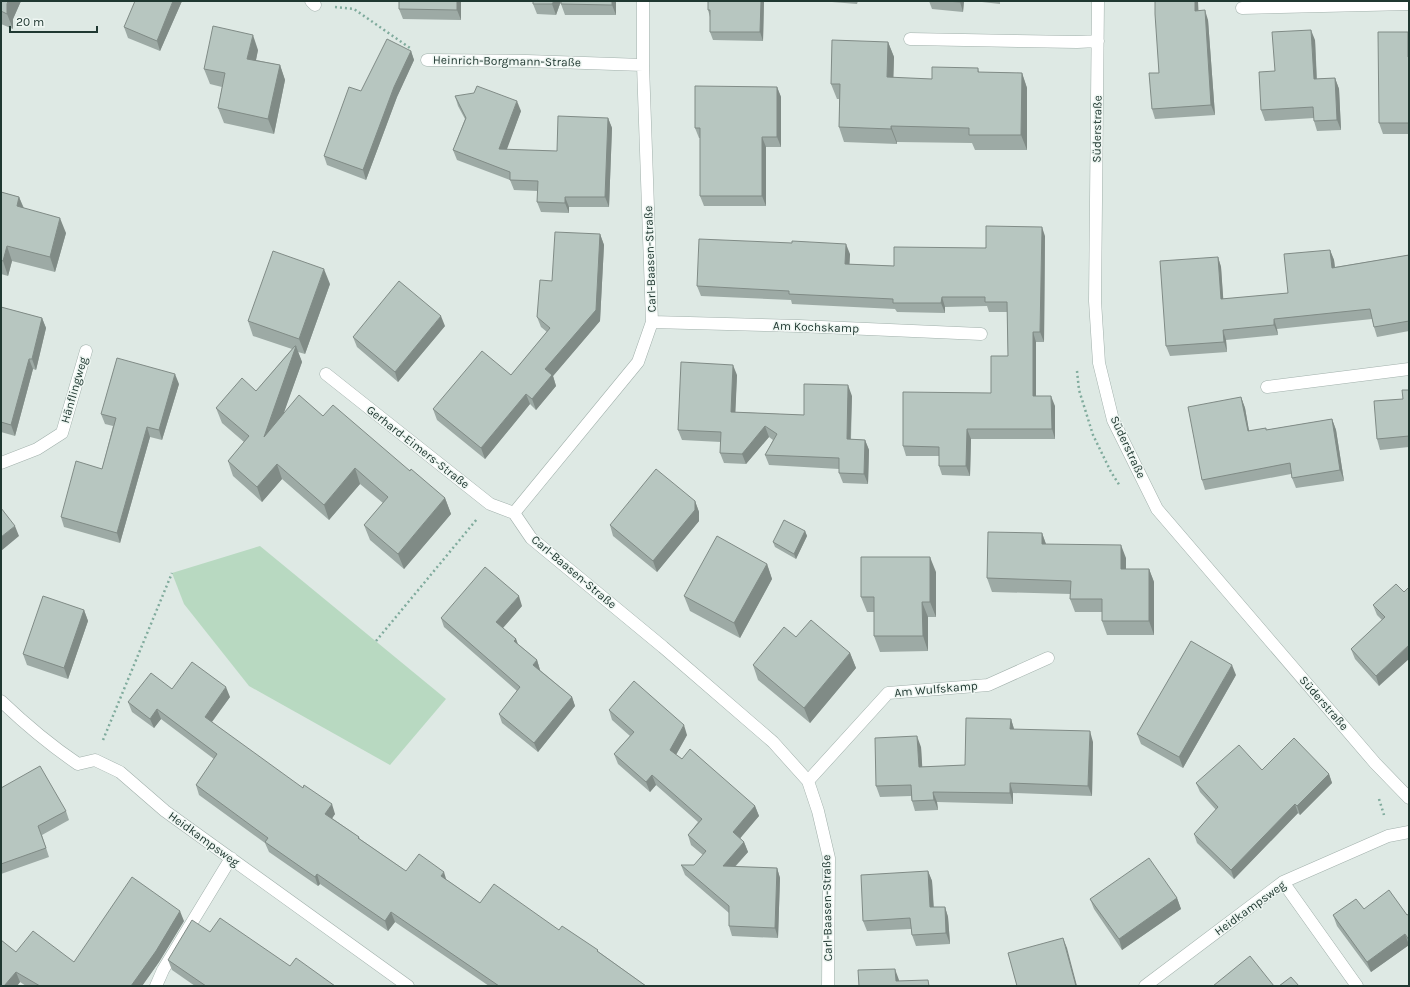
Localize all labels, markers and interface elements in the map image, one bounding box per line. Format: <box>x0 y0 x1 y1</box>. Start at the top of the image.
scale bar <box>10 8 97 34</box>
text: 20 m <box>16 15 44 29</box>
street label: Heinrich-Borgmann-Straße <box>433 53 581 69</box>
street label: Süderstraße <box>1089 95 1105 163</box>
street label: Carl-Baasen-Straße <box>641 205 659 313</box>
street label: Am Kochskamp <box>773 319 859 335</box>
street label: Hänflingweg <box>58 355 90 425</box>
street label: Gerhard-Eimers-Straße <box>364 403 472 491</box>
street label: Süderstraße <box>1107 413 1149 481</box>
street label: Carl-Baasen-Straße <box>529 532 619 612</box>
street label: Süderstraße <box>1297 673 1351 733</box>
street label: Am Wulfskamp <box>894 678 978 700</box>
street label: Heidkampsweg <box>166 809 242 870</box>
street label: Carl-Baasen-Straße <box>819 855 835 961</box>
street label: Heidkampsweg <box>1212 877 1288 938</box>

